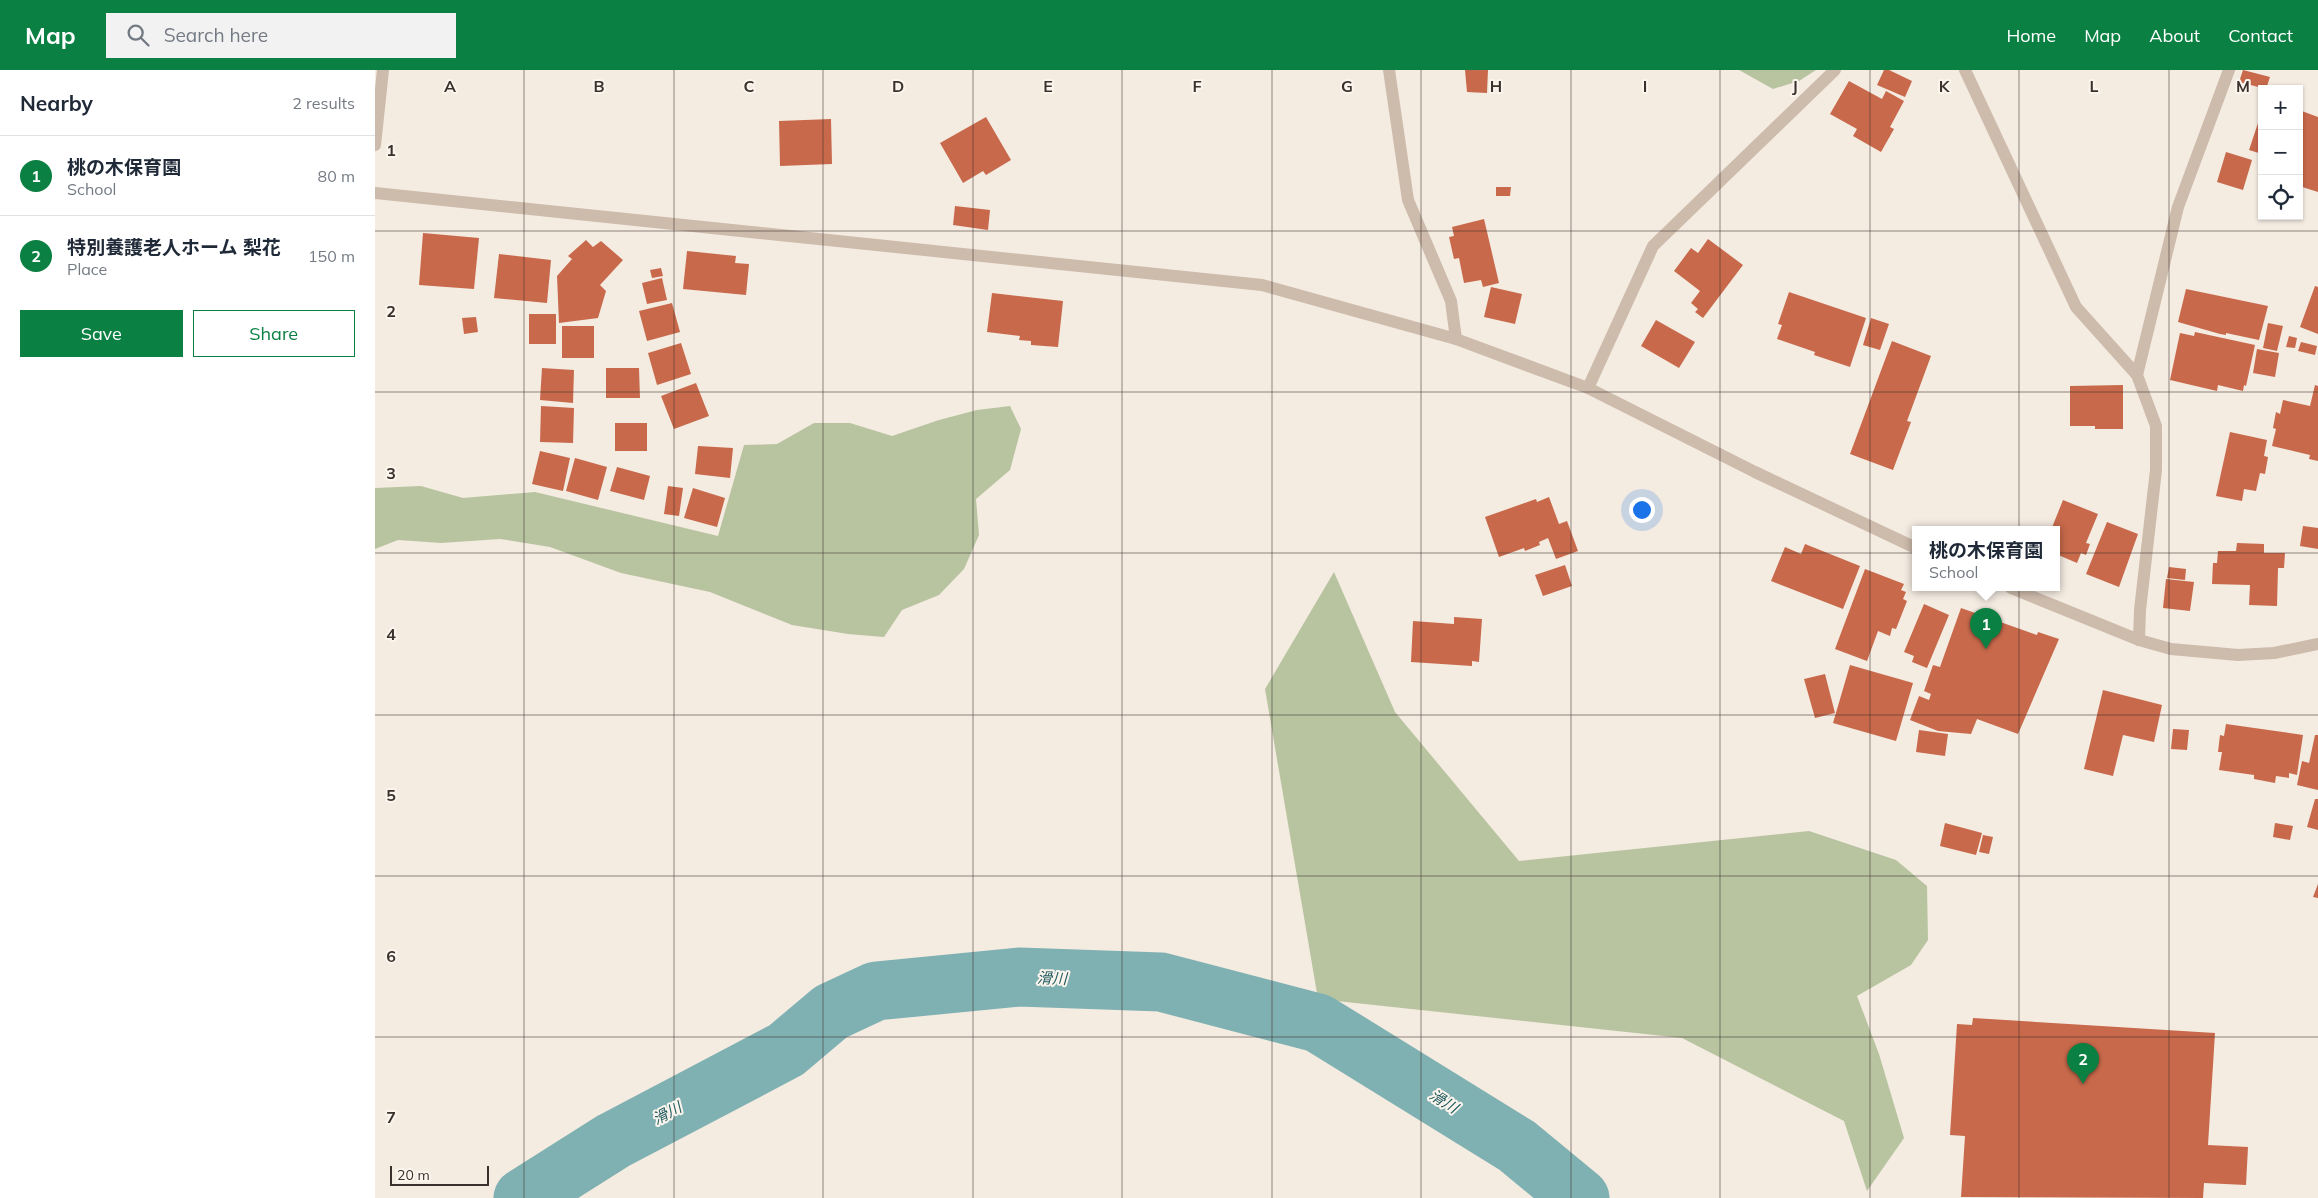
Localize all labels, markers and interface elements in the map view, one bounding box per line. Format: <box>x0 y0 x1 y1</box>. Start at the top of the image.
search box <box>106 13 456 58</box>
text: Map <box>25 20 76 50</box>
icon: search <box>124 21 152 49</box>
text: Search here <box>164 23 268 47</box>
text: Home <box>2006 24 2056 47</box>
text: Map <box>2084 24 2121 47</box>
text: About <box>2149 24 2200 47</box>
text: Contact <box>2228 24 2293 47</box>
text: A <box>444 76 456 96</box>
text: B <box>593 76 605 96</box>
text: C <box>744 76 755 96</box>
text: D <box>892 76 904 96</box>
text: E <box>1043 76 1053 96</box>
text: F <box>1192 76 1202 96</box>
text: G <box>1341 76 1353 96</box>
text: H <box>1490 76 1502 96</box>
text: I <box>1643 76 1647 96</box>
text: J <box>1792 76 1798 96</box>
text: K <box>1939 76 1951 96</box>
text: L <box>2090 76 2099 96</box>
text: M <box>2236 76 2250 96</box>
map controls <box>2258 85 2303 220</box>
button: + <box>2258 85 2303 130</box>
text: Nearby <box>20 90 93 116</box>
text: 2 results <box>292 93 355 113</box>
button: − <box>2258 130 2303 175</box>
text: 1 <box>386 140 396 160</box>
text: 桃の木保育園 <box>67 155 181 179</box>
text: 1 <box>31 166 41 186</box>
text: 80 m <box>318 166 355 186</box>
button: locate <box>2258 175 2303 220</box>
text: School <box>67 179 116 199</box>
text: 特別養護老人ホーム 梨花 <box>67 235 281 259</box>
text: 2 <box>31 246 41 266</box>
text: 150 m <box>308 246 355 266</box>
text: Place <box>67 259 107 279</box>
text: 2 <box>386 301 396 321</box>
button: Save <box>20 310 183 357</box>
button: Share <box>193 310 355 357</box>
text: 3 <box>386 463 396 483</box>
your location <box>1629 497 1655 523</box>
popup <box>1912 526 2060 591</box>
text: 桃の木保育園 <box>1929 538 2043 562</box>
text: School <box>1929 562 1978 582</box>
pin: 1 <box>1970 608 2002 649</box>
text: 4 <box>386 624 396 644</box>
text: 5 <box>386 785 396 805</box>
text: 6 <box>386 946 396 966</box>
water label: 滑川 <box>1037 968 1069 988</box>
pin: 2 <box>2067 1043 2099 1084</box>
water label: 滑川 <box>1426 1085 1463 1118</box>
water label: 滑川 <box>649 1097 686 1128</box>
text: 7 <box>386 1107 396 1127</box>
scale bar <box>390 1163 489 1186</box>
text: 20 m <box>397 1166 430 1184</box>

